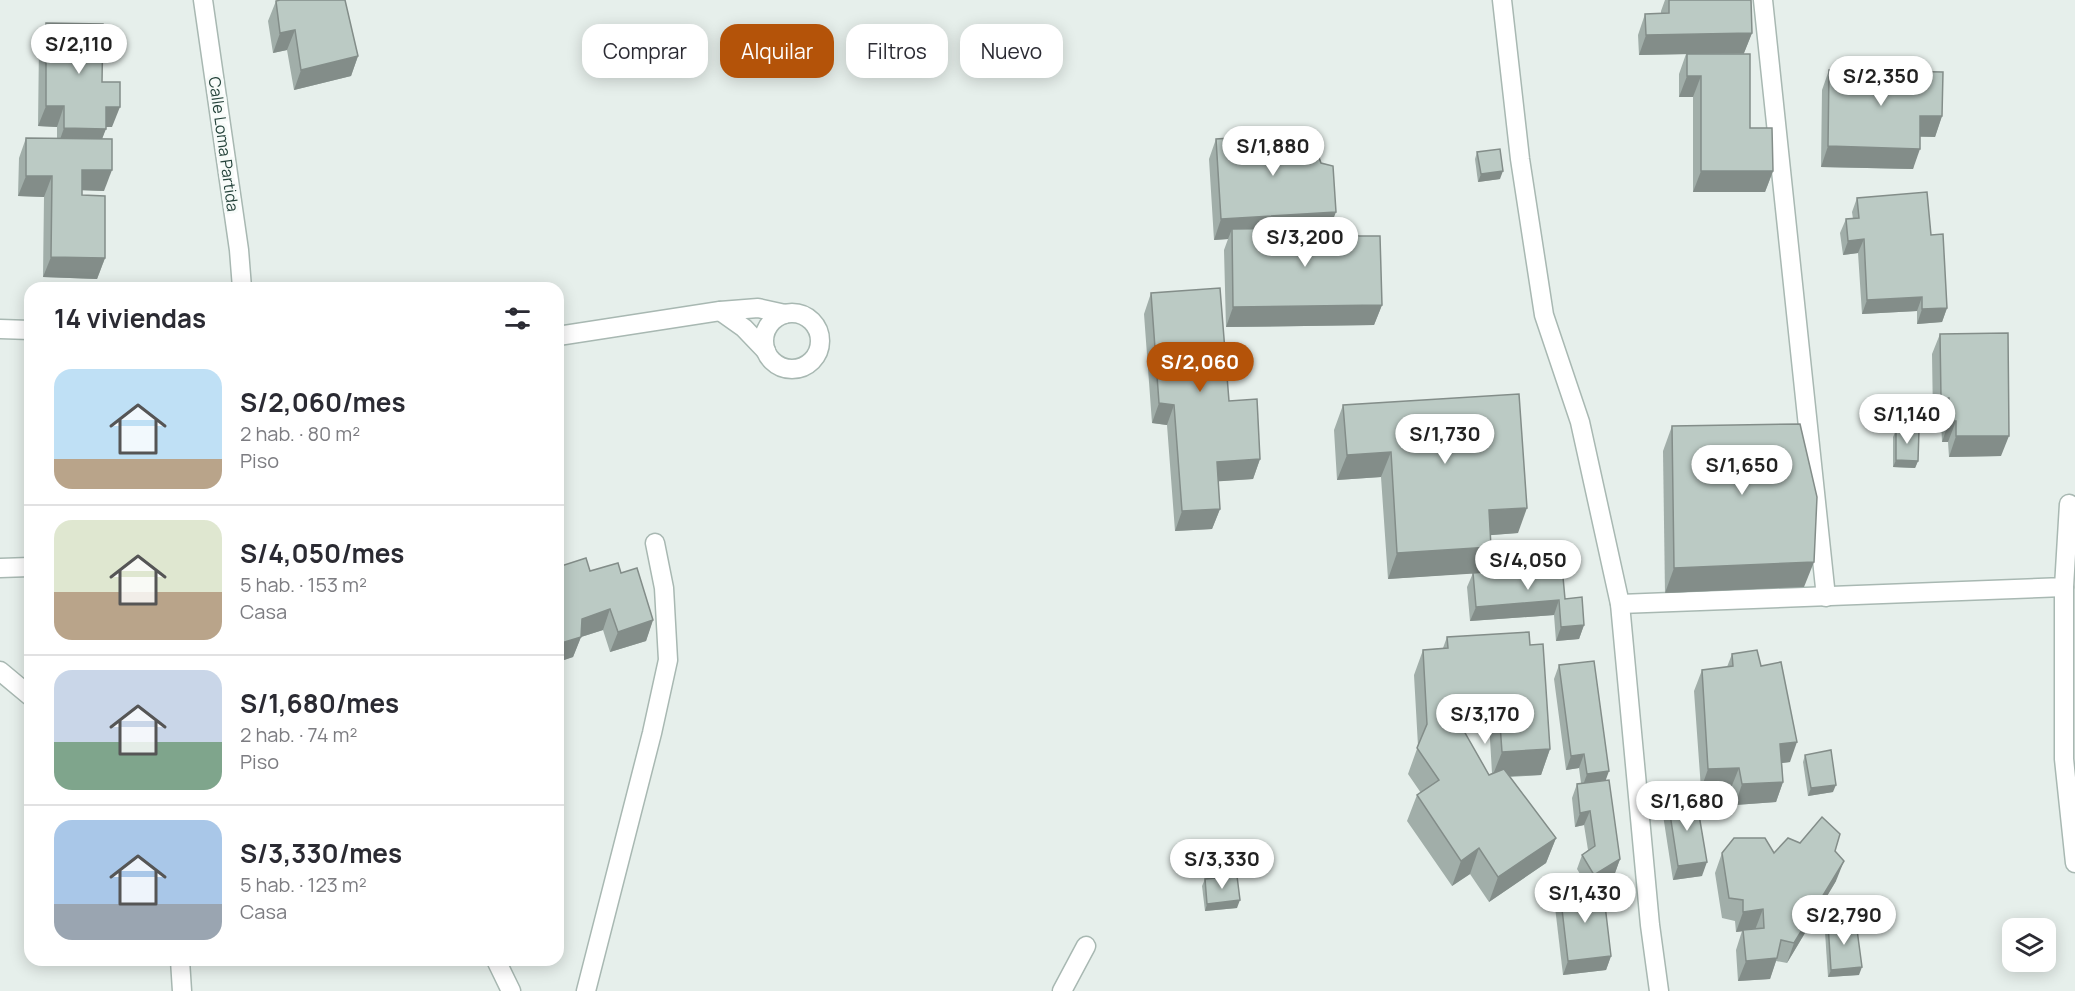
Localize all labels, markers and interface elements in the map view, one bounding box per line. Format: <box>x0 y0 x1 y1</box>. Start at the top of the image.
pin: S/2,110 <box>24 24 134 75</box>
chip: Comprar <box>582 24 708 78</box>
chip: Alquilar <box>720 24 834 78</box>
chip: Filtros <box>846 24 948 78</box>
chip: Nuevo <box>960 24 1063 78</box>
text: S/2,110 <box>45 30 113 57</box>
pin: S/2,350 <box>1826 56 1936 107</box>
text: S/2,350 <box>1843 62 1919 89</box>
street label: Calle Loma Partida <box>204 75 244 213</box>
pin: S/1,880 <box>1218 126 1328 177</box>
text: S/1,880 <box>1236 132 1310 159</box>
pin: S/3,200 <box>1250 217 1360 268</box>
text: S/3,200 <box>1266 223 1344 250</box>
text: 14 viviendas <box>54 300 206 336</box>
icon: filters <box>501 302 534 335</box>
pin: S/2,060 <box>1145 342 1255 393</box>
text: S/2,060 <box>1161 348 1239 375</box>
text: S/2,060/mes <box>240 384 405 420</box>
icon: home <box>102 393 174 465</box>
pin: S/1,140 <box>1852 394 1962 445</box>
text: S/1,140 <box>1873 400 1941 427</box>
pin: S/1,730 <box>1390 414 1500 465</box>
text: 2 hab. · 80 m² <box>240 420 360 447</box>
text: S/1,730 <box>1409 420 1481 447</box>
pin: S/1,650 <box>1687 445 1797 496</box>
text: Piso <box>240 447 279 474</box>
text: S/1,650 <box>1705 451 1779 478</box>
text: S/4,050/mes <box>240 535 404 571</box>
pin: S/4,050 <box>1473 540 1583 591</box>
icon: home <box>102 544 174 616</box>
text: S/4,050 <box>1489 546 1567 573</box>
text: 5 hab. · 153 m² <box>240 571 367 598</box>
text: Casa <box>240 598 287 625</box>
text: S/1,680/mes <box>240 685 399 721</box>
icon: home <box>102 694 174 766</box>
pin: S/3,170 <box>1430 694 1540 745</box>
text: S/3,170 <box>1450 700 1520 727</box>
text: 2 hab. · 74 m² <box>240 721 357 748</box>
text: Piso <box>240 748 279 775</box>
pin: S/1,680 <box>1632 781 1742 832</box>
text: S/1,680 <box>1650 787 1724 814</box>
text: S/3,330/mes <box>240 835 402 871</box>
pin: S/3,330 <box>1167 839 1277 890</box>
icon: home <box>102 844 174 916</box>
text: S/3,330 <box>1184 845 1260 872</box>
text: 5 hab. · 123 m² <box>240 871 367 898</box>
pin: S/1,430 <box>1530 873 1640 924</box>
text: S/1,430 <box>1549 879 1621 906</box>
pin: S/2,790 <box>1789 895 1899 946</box>
text: Casa <box>240 898 287 925</box>
text: S/2,790 <box>1806 901 1882 928</box>
map controls <box>2002 918 2056 972</box>
button: layers <box>2002 918 2056 972</box>

